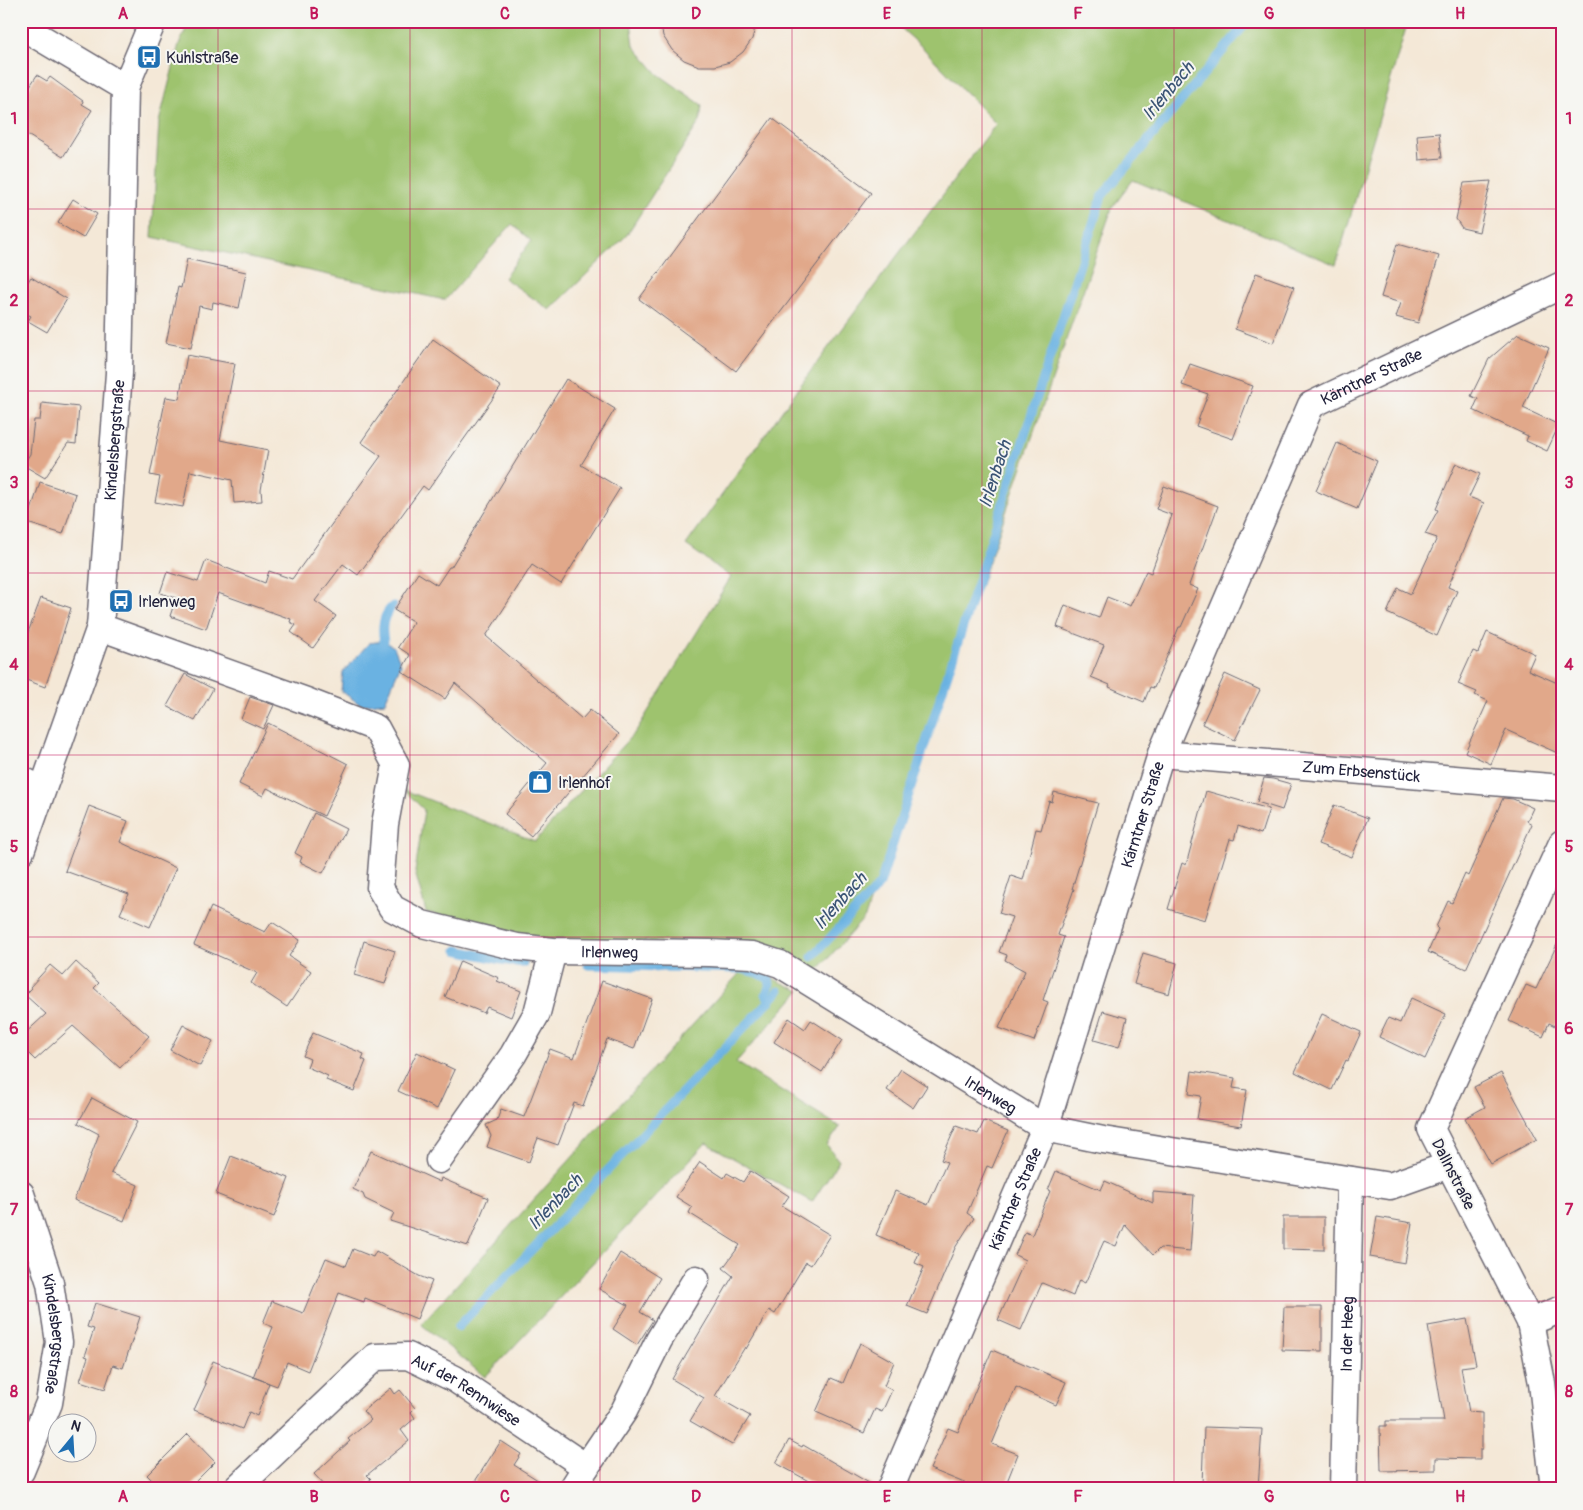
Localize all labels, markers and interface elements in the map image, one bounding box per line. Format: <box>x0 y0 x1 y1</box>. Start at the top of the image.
text: A <box>118 4 129 24</box>
text: B <box>309 4 319 24</box>
text: C <box>500 4 510 24</box>
text: D <box>691 4 701 24</box>
text: E <box>883 4 892 24</box>
text: F <box>1073 4 1083 24</box>
text: G <box>1264 4 1275 24</box>
text: H <box>1455 4 1465 24</box>
bus stop icon: Kuhlstraße <box>136 44 162 70</box>
place label: Kuhlstraße <box>166 48 238 68</box>
water label: Irlenbach <box>1137 56 1200 125</box>
text: 1 <box>11 109 17 129</box>
text: 1 <box>1566 109 1572 129</box>
text: 2 <box>10 291 19 311</box>
text: 2 <box>1565 291 1574 311</box>
street label: Kärntner Straße <box>1318 344 1426 410</box>
street label: Kindelsbergstraße <box>100 379 129 501</box>
water label: Irlenbach <box>974 436 1018 511</box>
text: 3 <box>10 473 19 493</box>
text: 3 <box>1565 473 1574 493</box>
bus stop icon: Irlenweg <box>108 588 134 614</box>
place label: Irlenweg <box>138 592 195 612</box>
text: 4 <box>9 655 19 675</box>
text: 4 <box>1564 655 1574 675</box>
street label: Zum Erbsenstück <box>1301 757 1421 787</box>
street label: Kärntner Straße <box>1117 759 1169 870</box>
shop icon: Irlenhof <box>527 769 553 795</box>
place label: Irlenhof <box>558 773 612 793</box>
text: 5 <box>10 837 19 857</box>
text: 5 <box>1565 837 1574 857</box>
water label: Irlenbach <box>809 867 873 935</box>
street label: Irlenweg <box>581 942 638 963</box>
text: 6 <box>9 1019 19 1039</box>
text: 6 <box>1564 1019 1574 1039</box>
street label: Irlenweg <box>961 1072 1020 1119</box>
street label: Dallnstraße <box>1427 1136 1480 1213</box>
street label: Kärntner Straße <box>985 1144 1047 1254</box>
water label: Irlenbach <box>523 1168 589 1235</box>
text: 7 <box>10 1200 19 1220</box>
text: 7 <box>1565 1200 1574 1220</box>
street label: Kindelsbergstraße <box>37 1271 68 1395</box>
street label: In der Heeg <box>1337 1296 1358 1372</box>
street label: Auf der Rennwiese <box>408 1350 524 1431</box>
text: 8 <box>10 1382 18 1402</box>
text: 8 <box>1565 1382 1573 1402</box>
north arrow <box>48 1412 98 1462</box>
text: N <box>69 1417 83 1436</box>
text: A <box>118 1487 129 1507</box>
text: B <box>309 1487 319 1507</box>
text: C <box>500 1487 510 1507</box>
text: D <box>691 1487 701 1507</box>
text: E <box>883 1487 892 1507</box>
text: F <box>1073 1487 1083 1507</box>
text: G <box>1264 1487 1275 1507</box>
text: H <box>1455 1487 1465 1507</box>

